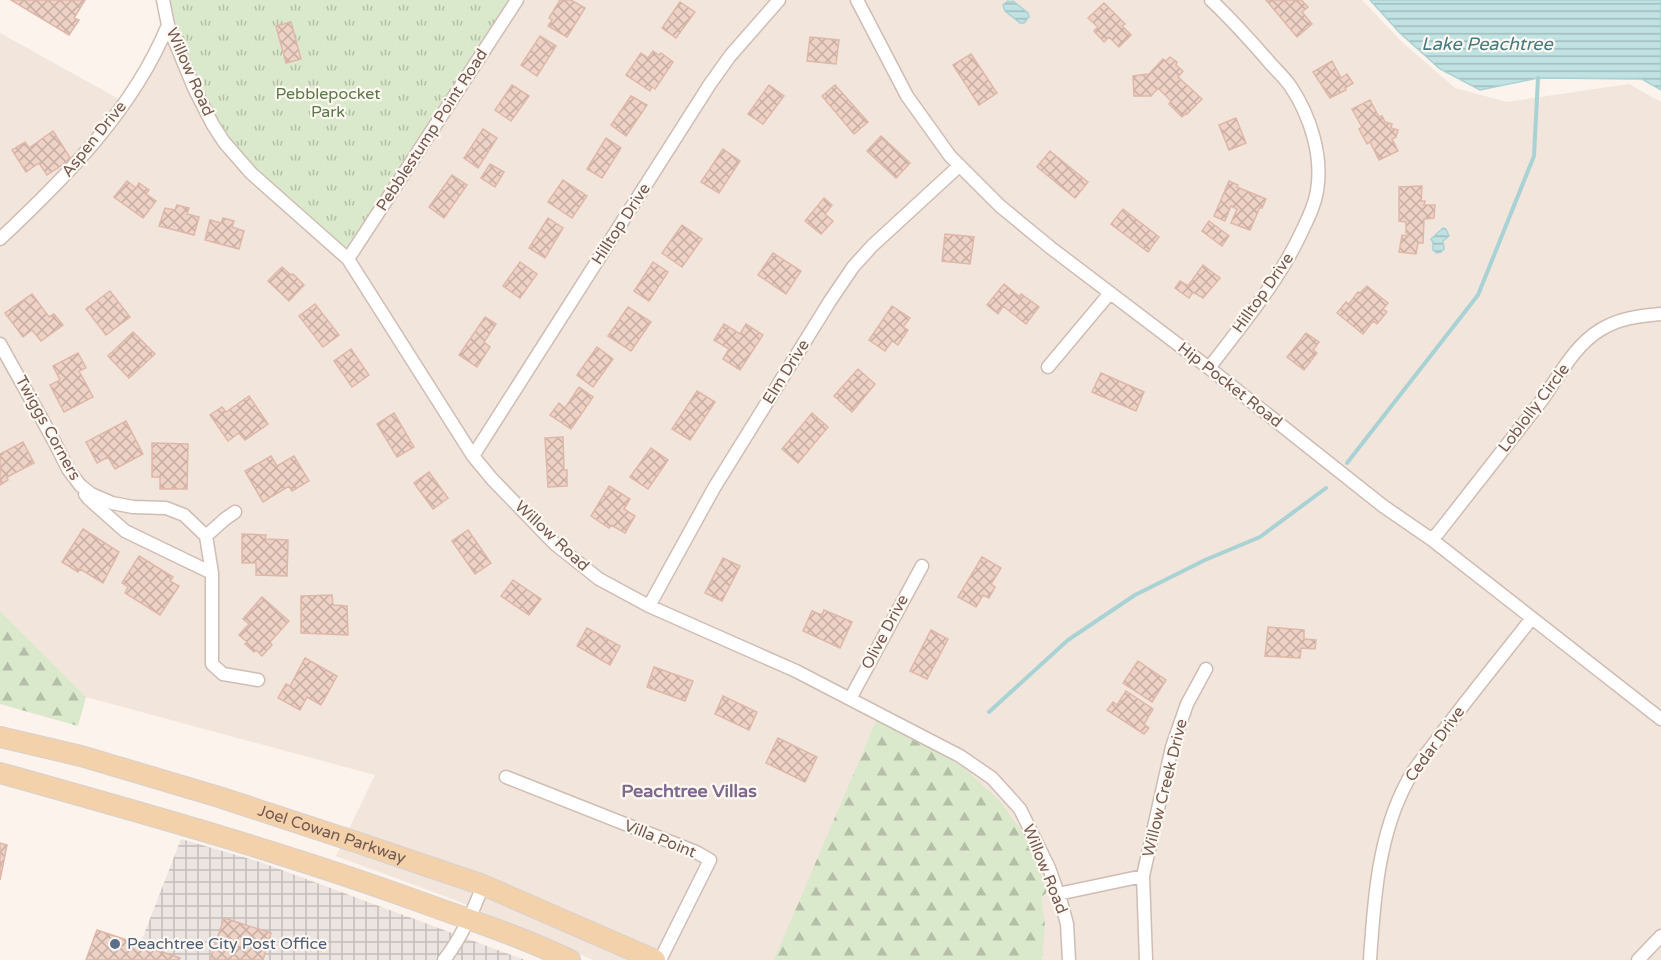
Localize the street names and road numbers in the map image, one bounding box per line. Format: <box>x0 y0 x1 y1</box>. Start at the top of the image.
street label: Willow Road <box>162 25 218 119</box>
street label: Pebblestump Point Road <box>372 45 492 215</box>
street label: Aspen Drive <box>57 97 131 181</box>
street label: Hilltop Drive <box>587 179 655 269</box>
street label: Hilltop Drive <box>1228 249 1298 337</box>
street label: Elm Drive <box>758 336 814 408</box>
street label: Hip Pocket Road <box>1174 338 1286 432</box>
street label: Loblolly Circle <box>1494 360 1574 456</box>
street label: Twiggs Corners <box>11 372 85 484</box>
street label: Willow Road <box>511 496 593 576</box>
street label: Olive Drive <box>857 591 913 673</box>
street label: Cedar Drive <box>1401 702 1469 786</box>
street label: Willow Creek Drive <box>1138 717 1192 859</box>
street label: Joel Cowan Parkway <box>255 800 409 868</box>
street label: Villa Point <box>621 816 699 862</box>
street label: Willow Road <box>1018 821 1072 917</box>

